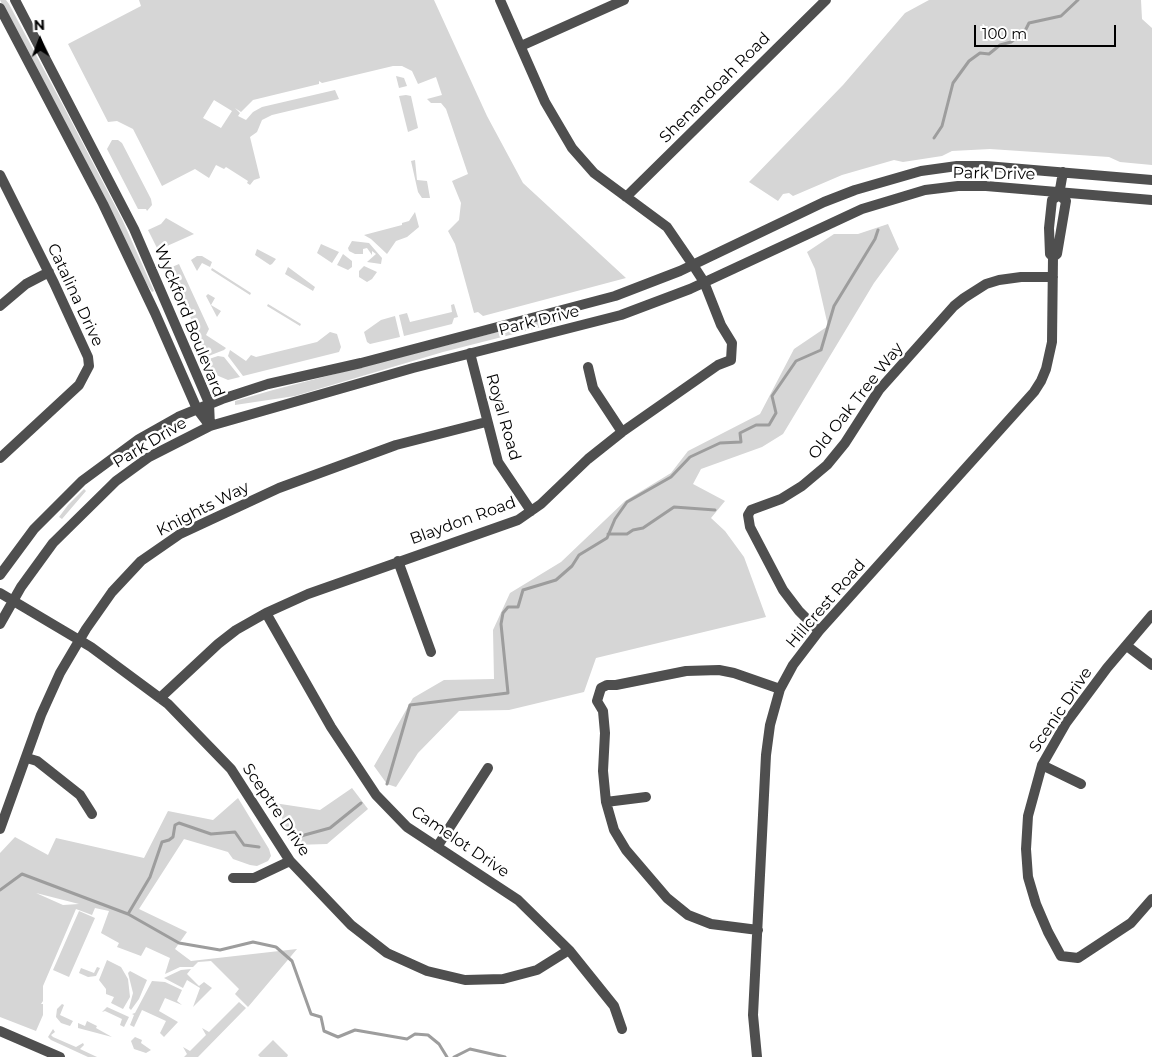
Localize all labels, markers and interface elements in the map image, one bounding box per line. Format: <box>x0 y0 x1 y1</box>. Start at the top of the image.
north arrow <box>15 15 65 65</box>
scale bar <box>977 15 1120 47</box>
text: N <box>34 16 45 34</box>
text: 100 m <box>982 24 1027 43</box>
street label: Shenandoah Road <box>656 29 774 147</box>
street label: Park Drive <box>953 164 1035 184</box>
street label: Catalina Drive <box>43 241 107 349</box>
street label: Wyckford Boulevard <box>150 242 228 400</box>
street label: Park Drive <box>497 302 581 340</box>
street label: Old Oak Tree Way <box>804 339 908 463</box>
street label: Royal Road <box>481 371 525 463</box>
street label: Park Drive <box>110 413 190 473</box>
street label: Knights Way <box>154 477 252 541</box>
street label: Blaydon Road <box>407 493 519 549</box>
street label: Hillcrest Road <box>782 556 870 652</box>
street label: Scenic Drive <box>1025 664 1097 756</box>
street label: Sceptre Drive <box>238 760 314 860</box>
street label: Camelot Drive <box>407 802 513 882</box>

